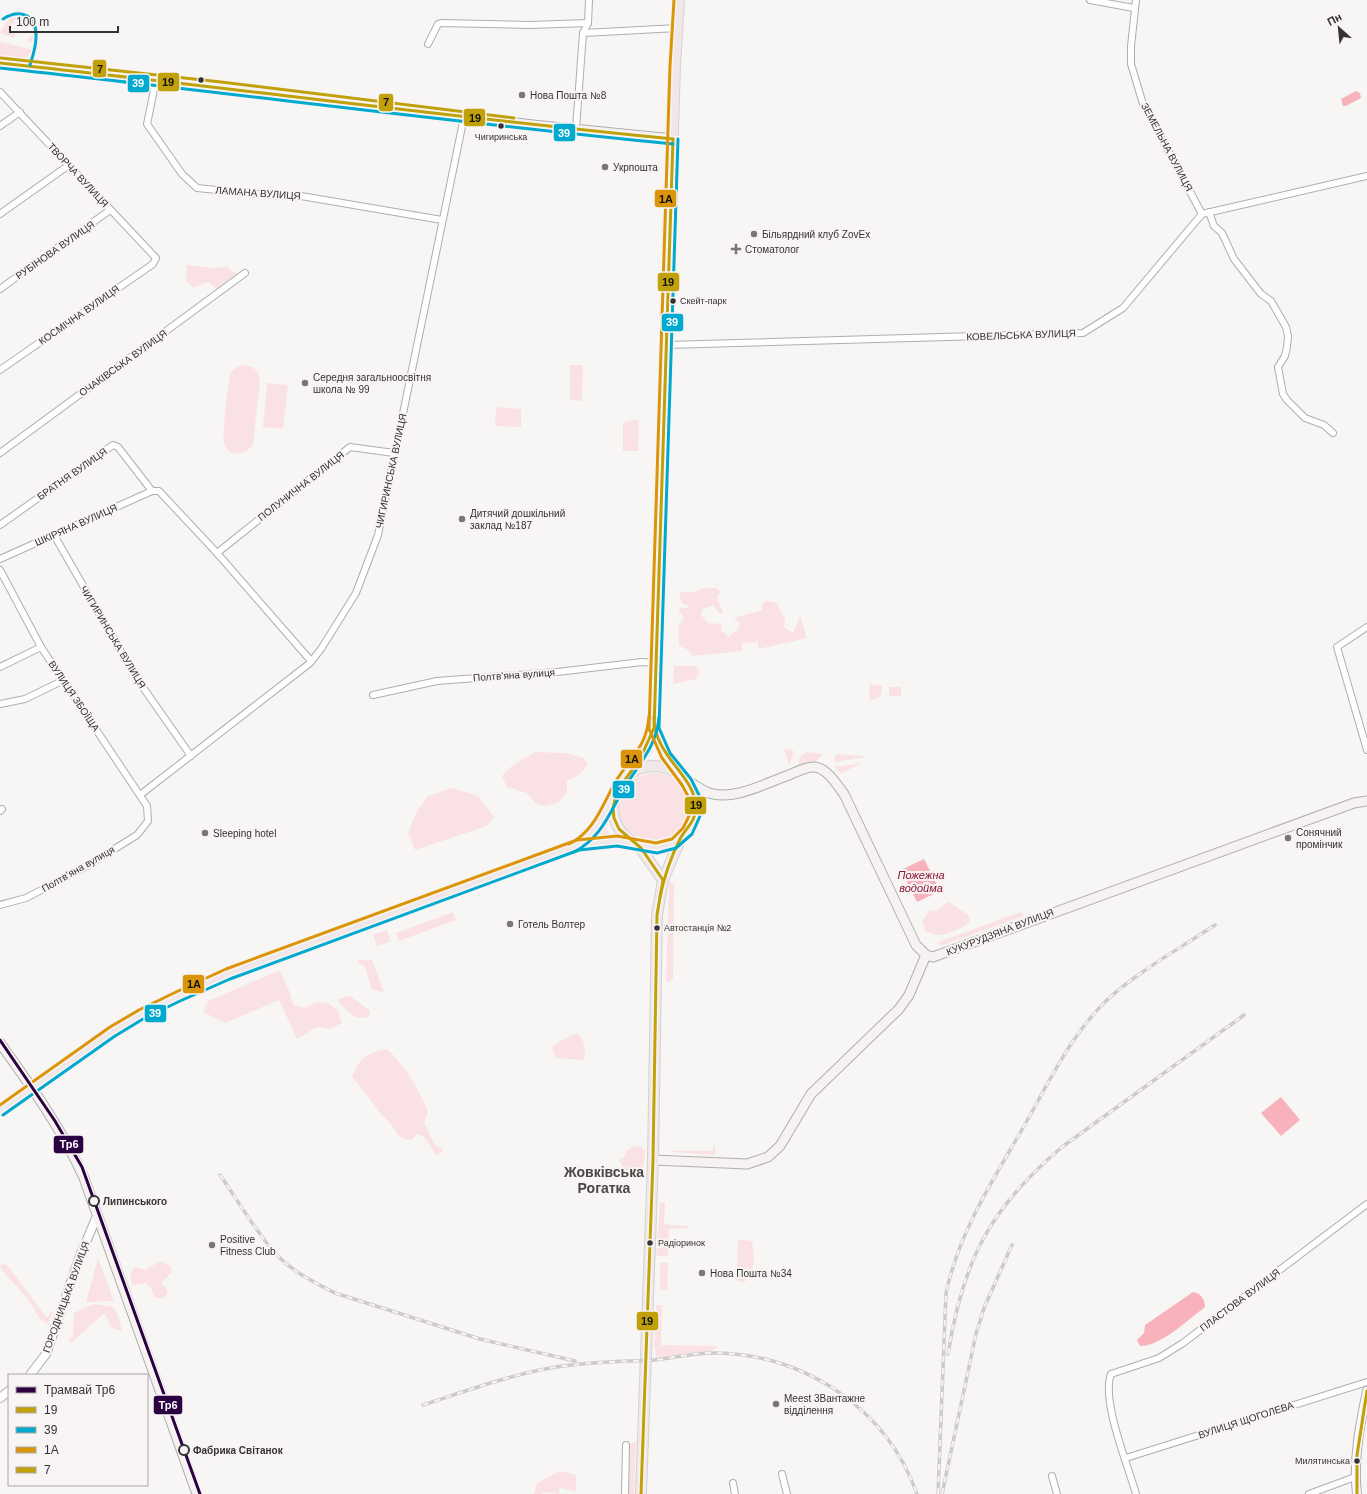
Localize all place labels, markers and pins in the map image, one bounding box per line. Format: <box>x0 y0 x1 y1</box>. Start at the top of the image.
unlabelled marker <box>196 75 206 85</box>
marker: Нова Пошта №8 <box>517 90 527 100</box>
place label: Нова Пошта №8 <box>530 90 607 101</box>
marker: Чигиринська <box>496 121 506 131</box>
place label: Чигиринська <box>475 132 527 142</box>
marker: Укрпошта <box>600 162 610 172</box>
place label: Укрпошта <box>613 162 658 173</box>
marker: Більярдний клуб ZovEx <box>749 229 759 239</box>
place label: Більярдний клуб ZovEx <box>762 229 870 240</box>
marker: Стоматолог <box>730 243 742 255</box>
place label: Стоматолог <box>745 244 800 255</box>
marker: Скейт-парк <box>668 296 678 306</box>
place label: Скейт-парк <box>680 296 727 306</box>
place label: Середня загальноосвітня школа № 99 <box>313 372 431 395</box>
marker: Середня загальноосвітня школа № 99 <box>300 378 310 388</box>
place label: Дитячий дошкільний заклад №187 <box>470 508 565 531</box>
marker: Дитячий дошкільний заклад №187 <box>457 514 467 524</box>
place label: Сонячний промінчик <box>1296 827 1343 850</box>
marker: Sleeping hotel <box>200 828 210 838</box>
place label: Sleeping hotel <box>213 828 276 839</box>
marker: Сонячний промінчик <box>1283 833 1293 843</box>
marker: Готель Волтер <box>505 919 515 929</box>
place label: Готель Волтер <box>518 919 585 930</box>
marker: Автостанція №2 <box>652 923 662 933</box>
place label: Автостанція №2 <box>664 923 731 933</box>
marker: Липинського <box>88 1195 100 1207</box>
place label: Липинського <box>103 1196 167 1207</box>
place label: Positive Fitness Club <box>220 1234 276 1257</box>
marker: Радіоринок <box>645 1238 655 1248</box>
place label: Радіоринок <box>658 1238 705 1248</box>
marker: Positive Fitness Club <box>207 1240 217 1250</box>
marker: Нова Пошта №34 <box>697 1268 707 1278</box>
place label: Нова Пошта №34 <box>710 1268 792 1279</box>
place label: Meest 3Вантажне відділення <box>784 1393 866 1416</box>
marker: Meest 3Вантажне відділення <box>771 1399 781 1409</box>
marker: Фабрика Світанок <box>178 1444 190 1456</box>
place label: Фабрика Світанок <box>193 1445 284 1456</box>
place label: Милятинська <box>1295 1456 1350 1466</box>
marker: Милятинська <box>1352 1456 1362 1466</box>

